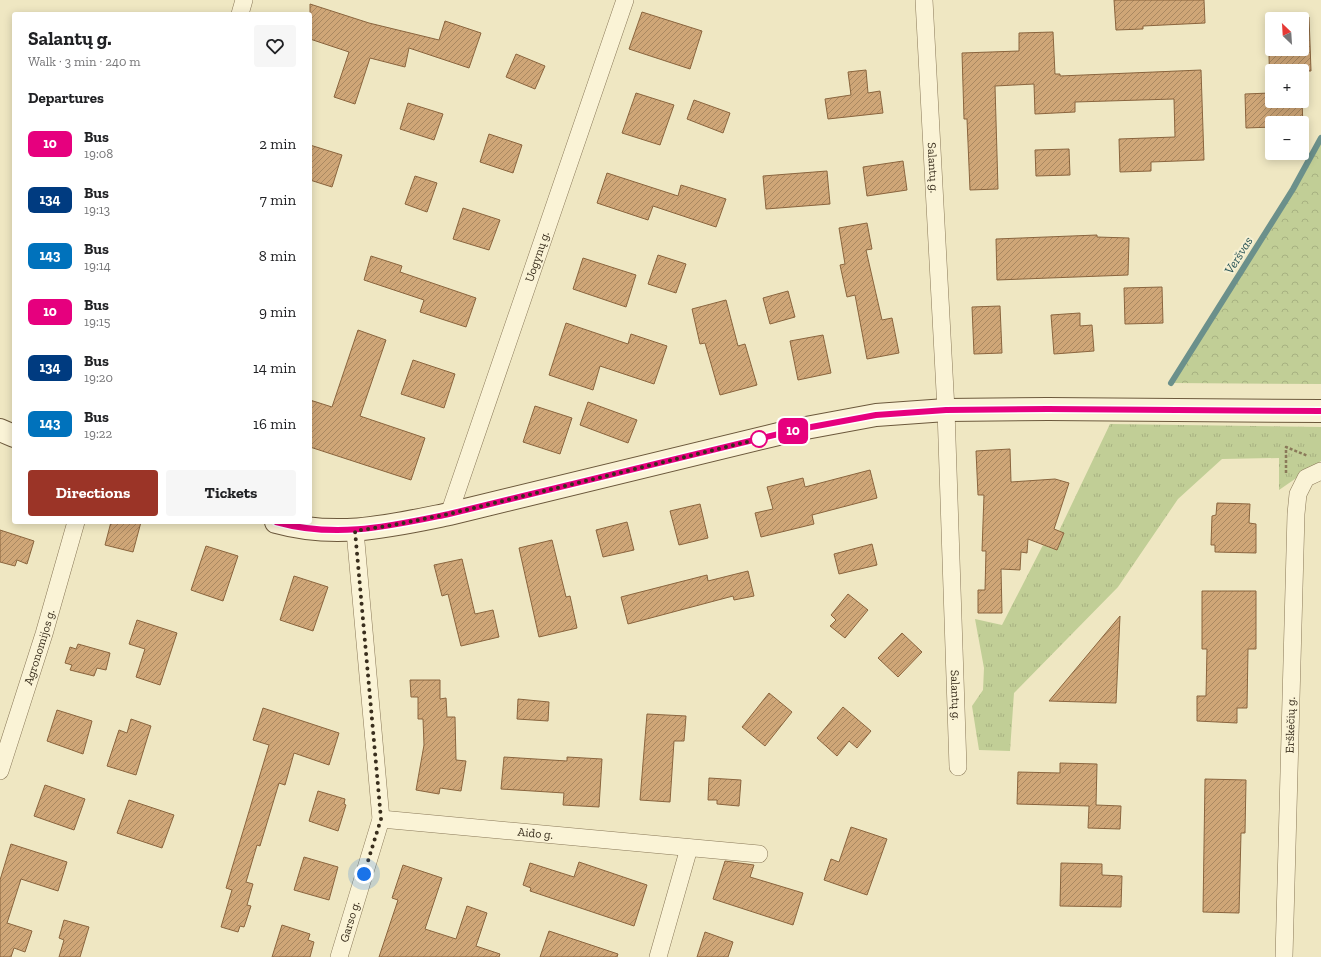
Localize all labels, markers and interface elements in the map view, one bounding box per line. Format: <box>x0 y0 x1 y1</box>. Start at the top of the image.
north arrow <box>1265 12 1309 56</box>
map controls <box>1265 12 1309 160</box>
button: heart <box>254 25 296 67</box>
text: Salantų g. <box>28 27 112 50</box>
text: Walk · 3 min · 240 m <box>28 54 141 69</box>
button: + <box>1265 64 1309 108</box>
text: Departures <box>28 89 104 107</box>
button: − <box>1265 116 1309 160</box>
text: Bus <box>84 128 109 146</box>
text: 10 <box>43 135 57 152</box>
text: 2 min <box>259 135 296 153</box>
street label: Salantų g. <box>925 142 941 194</box>
text: 19:08 <box>84 146 113 161</box>
text: Bus <box>84 184 109 202</box>
text: 134 <box>39 191 61 208</box>
text: 7 min <box>260 191 296 209</box>
text: 19:13 <box>84 202 110 217</box>
street label: Uogynų g. <box>522 230 552 284</box>
water label: Veršvas <box>1221 234 1256 277</box>
text: Bus <box>84 240 109 258</box>
text: 143 <box>39 247 61 264</box>
text: 8 min <box>259 247 296 265</box>
text: 19:14 <box>84 258 111 273</box>
text: Bus <box>84 296 109 314</box>
text: 10 <box>43 303 57 320</box>
text: 9 min <box>259 303 296 321</box>
text: 19:15 <box>84 314 110 329</box>
text: Bus <box>84 352 109 370</box>
text: 134 <box>39 359 61 376</box>
text: 14 min <box>253 359 296 377</box>
text: 19:20 <box>84 370 113 385</box>
text: Bus <box>84 408 109 426</box>
text: 143 <box>39 415 61 432</box>
text: 16 min <box>253 415 296 433</box>
line badge: 10 <box>775 418 811 444</box>
text: 10 <box>786 422 800 439</box>
text: 19:22 <box>84 426 112 441</box>
unlabelled marker <box>750 430 768 448</box>
button: Directions <box>28 470 158 516</box>
button: Tickets <box>166 470 296 516</box>
street label: Agronomijos g. <box>21 608 58 687</box>
street label: Salantų g. <box>948 670 963 721</box>
street label: Erškėčių g. <box>1283 697 1298 753</box>
street label: Aido g. <box>517 825 554 842</box>
your location <box>354 864 374 884</box>
street label: Garso g. <box>337 899 363 944</box>

